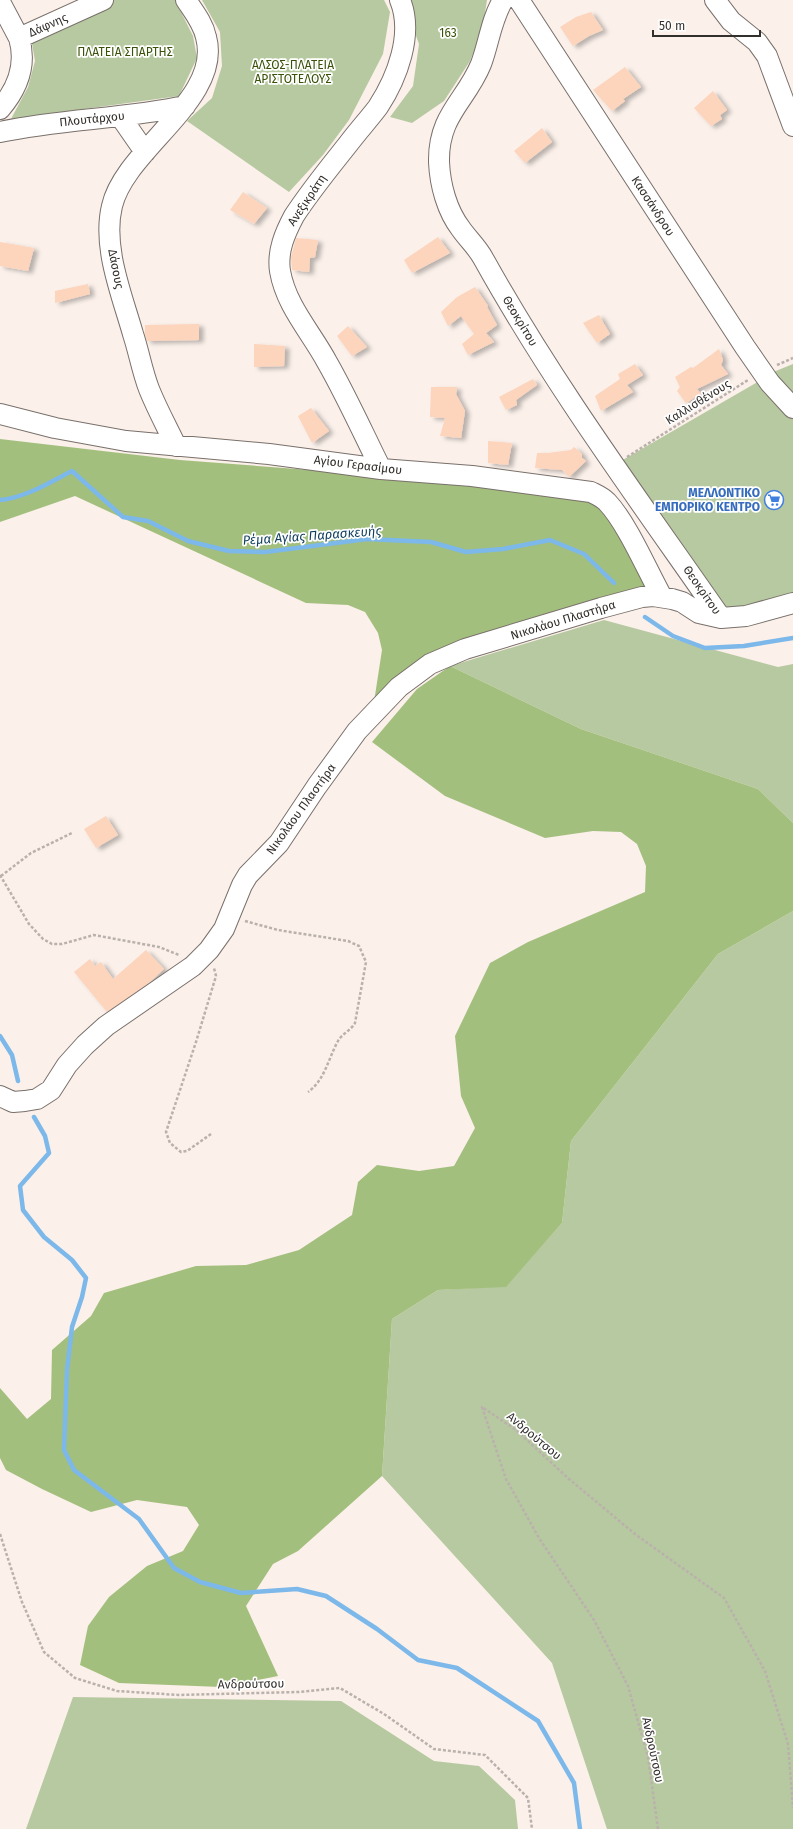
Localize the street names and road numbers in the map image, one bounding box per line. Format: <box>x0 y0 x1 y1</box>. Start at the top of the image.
street label: Δάφνης <box>26 10 70 40</box>
street label: Πλουτάρχου <box>59 109 126 129</box>
street label: Ανεξικράτη <box>285 172 329 228</box>
street label: Κασσάνδρου <box>628 173 678 239</box>
street label: Δάσους <box>105 248 127 291</box>
street label: Θεοκρίτου <box>500 293 541 349</box>
street label: Καλλισθένους <box>663 376 733 427</box>
street label: Αγίου Γερασίμου <box>313 453 403 477</box>
street label: Θεοκρίτου <box>680 563 724 617</box>
street label: Νικολάου Πλαστήρα <box>509 597 617 643</box>
street label: Νικολάου Πλαστήρα <box>263 761 339 857</box>
street label: Ανδρούτσου <box>504 1409 564 1463</box>
street label: Ανδρούτσου <box>218 1676 284 1692</box>
street label: Ανδρούτσου <box>639 1716 667 1784</box>

